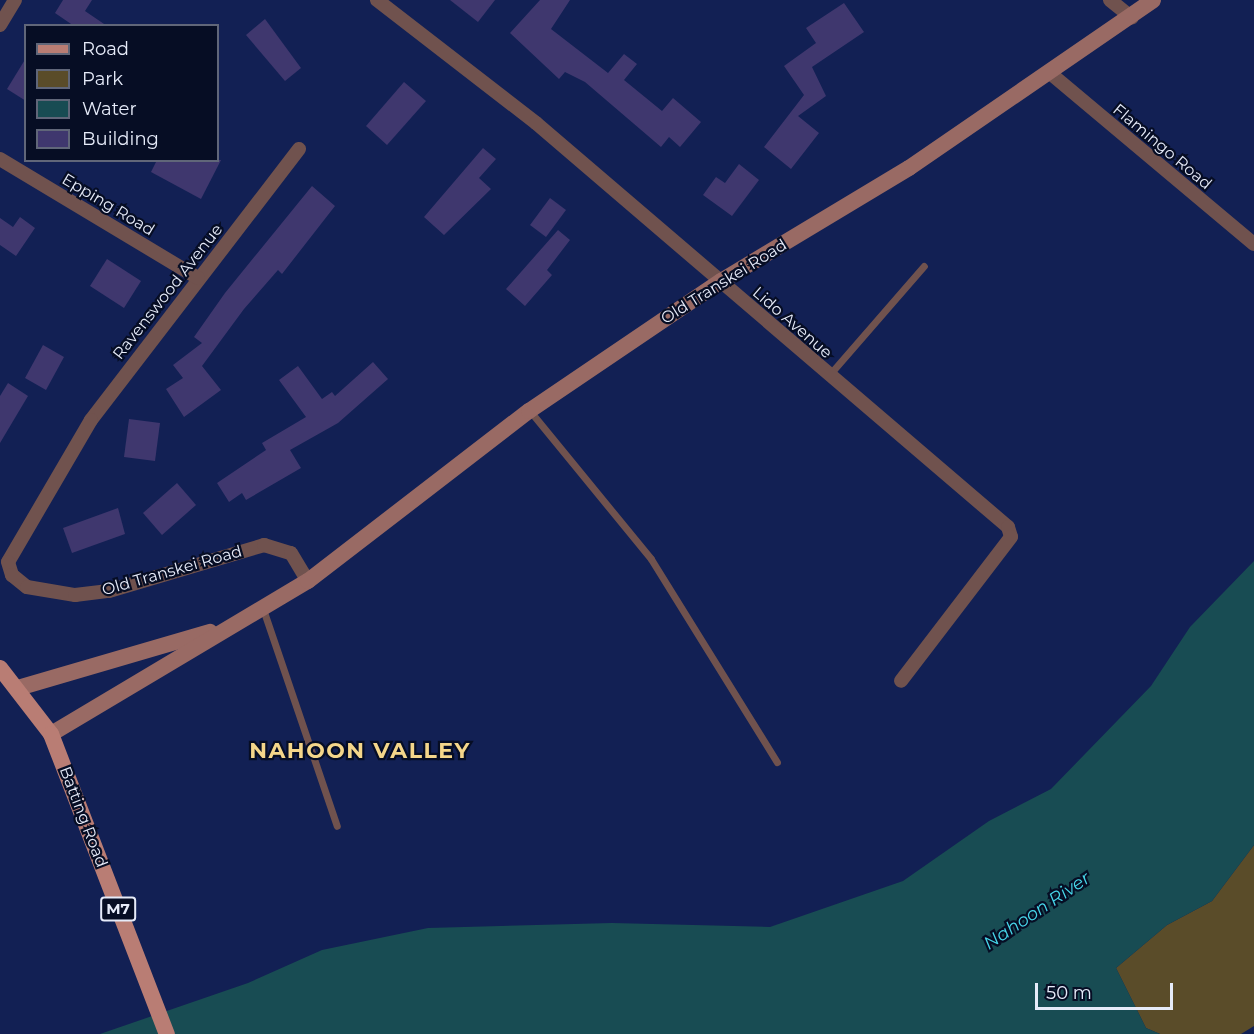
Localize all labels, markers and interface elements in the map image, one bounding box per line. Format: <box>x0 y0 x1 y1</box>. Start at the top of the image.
legend <box>24 24 219 162</box>
text: Road <box>82 38 129 60</box>
text: Park <box>82 68 123 90</box>
text: Water <box>82 98 137 120</box>
street label: Flamingo Road <box>1109 100 1215 194</box>
text: Building <box>82 128 159 150</box>
street label: Epping Road <box>58 170 158 240</box>
street label: Ravenswood Avenue <box>109 220 227 364</box>
street label: Old Transkei Road <box>658 235 790 329</box>
street label: Lido Avenue <box>748 283 836 363</box>
street label: Old Transkei Road <box>100 542 244 600</box>
district label: NAHOON VALLEY <box>249 738 471 764</box>
street label: Batting Road <box>55 764 111 870</box>
water label: Nahoon River <box>980 867 1094 955</box>
road number: M7 <box>100 897 136 921</box>
scale bar <box>1038 971 1176 1009</box>
text: 50 m <box>1046 982 1092 1004</box>

